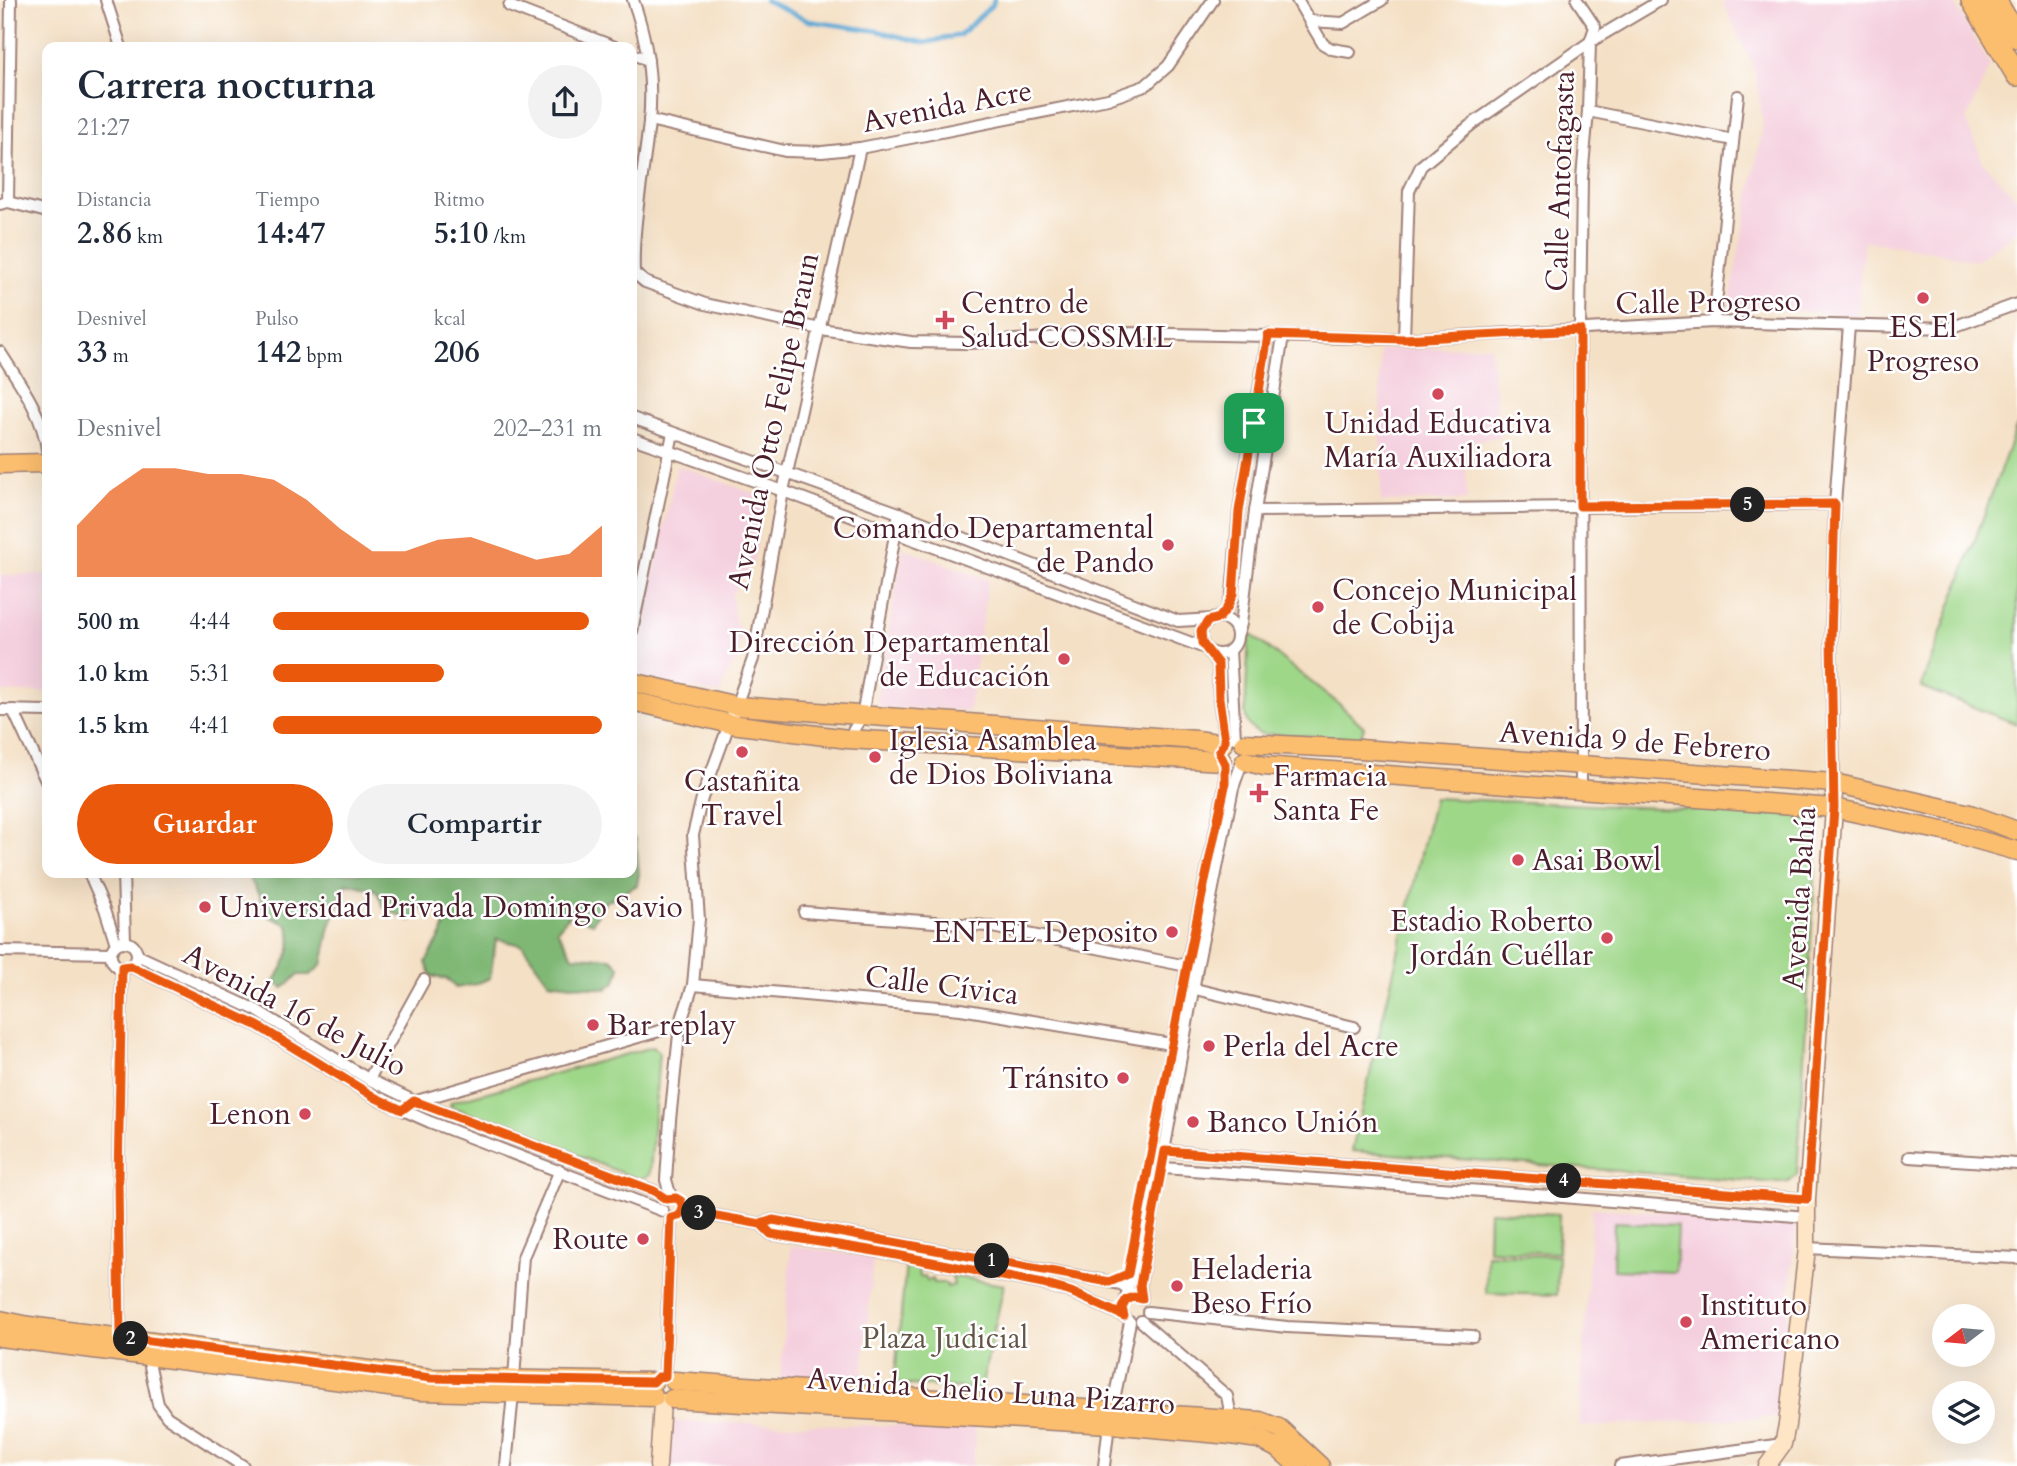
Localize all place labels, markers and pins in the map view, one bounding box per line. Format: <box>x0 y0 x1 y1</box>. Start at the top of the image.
place label: Centro de Salud COSSMIL <box>961 283 1174 358</box>
marker: ES El Progreso <box>1915 290 1931 306</box>
place label: ES El Progreso <box>1867 307 1979 382</box>
marker: Centro de Salud COSSMIL <box>935 310 955 330</box>
marker: Unidad Educativa María Auxiliadora <box>1430 386 1446 402</box>
pin <box>1224 393 1284 453</box>
place label: Unidad Educativa María Auxiliadora <box>1324 403 1552 478</box>
pin: 5 <box>1730 488 1766 522</box>
place label: Comando Departamental de Pando <box>833 508 1154 583</box>
marker: Comando Departamental de Pando <box>1160 537 1176 553</box>
place label: Concejo Municipal de Cobija <box>1332 570 1577 645</box>
marker: Concejo Municipal de Cobija <box>1310 599 1326 615</box>
place label: Dirección Departamental de Educación <box>729 622 1050 697</box>
marker: Dirección Departamental de Educación <box>1056 651 1072 667</box>
place label: Iglesia Asamblea de Dios Boliviana <box>889 720 1113 795</box>
marker: Castañita Travel <box>734 744 750 760</box>
marker: Iglesia Asamblea de Dios Boliviana <box>867 749 883 765</box>
place label: Farmacia Santa Fe <box>1273 756 1387 831</box>
place label: Castañita Travel <box>684 761 800 836</box>
marker: Farmacia Santa Fe <box>1251 785 1267 801</box>
place label: Asai Bowl <box>1532 840 1661 881</box>
marker: Asai Bowl <box>1510 852 1526 868</box>
place label: Universidad Privada Domingo Savio <box>219 887 683 928</box>
marker: Universidad Privada Domingo Savio <box>197 899 213 915</box>
place label: Estadio Roberto Jordán Cuéllar <box>1390 901 1593 976</box>
place label: ENTEL Deposito <box>933 912 1158 953</box>
marker: ENTEL Deposito <box>1164 924 1180 940</box>
marker: Estadio Roberto Jordán Cuéllar <box>1599 930 1615 946</box>
place label: Bar replay <box>607 1005 736 1046</box>
marker: Bar replay <box>585 1017 601 1033</box>
place label: Perla del Acre <box>1223 1026 1399 1067</box>
marker: Perla del Acre <box>1201 1038 1217 1054</box>
place label: Tránsito <box>1002 1058 1109 1099</box>
marker: Tránsito <box>1115 1070 1131 1086</box>
place label: Lenon <box>209 1094 291 1135</box>
place label: Banco Unión <box>1207 1102 1379 1143</box>
marker: Lenon <box>297 1106 313 1122</box>
marker: Banco Unión <box>1185 1114 1201 1130</box>
pin: 4 <box>1546 1164 1582 1198</box>
pin: 3 <box>682 1196 716 1230</box>
place label: Route <box>552 1219 629 1260</box>
marker: Route <box>635 1231 651 1247</box>
pin: 1 <box>974 1244 1010 1278</box>
place label: Heladeria Beso Frío <box>1191 1249 1312 1324</box>
marker: Heladeria Beso Frío <box>1169 1278 1185 1294</box>
place label: Instituto Americano <box>1700 1285 1840 1360</box>
marker: Instituto Americano <box>1678 1314 1694 1330</box>
pin: 2 <box>114 1322 148 1356</box>

